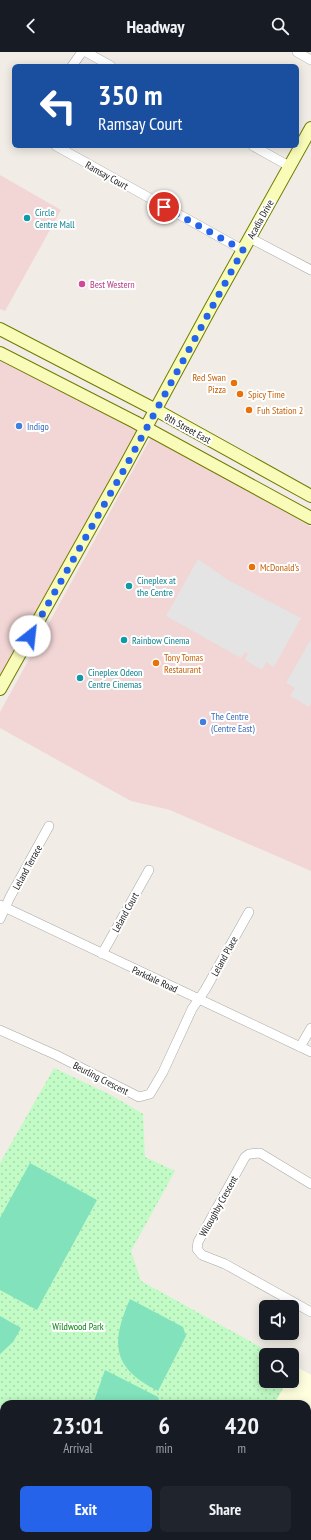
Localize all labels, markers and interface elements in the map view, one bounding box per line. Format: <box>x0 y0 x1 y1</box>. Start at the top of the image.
icon: back <box>20 15 42 37</box>
text: Headway <box>126 15 185 38</box>
icon: search <box>269 15 291 37</box>
text: 350 m <box>98 76 162 113</box>
icon: left <box>32 80 84 132</box>
text: Ramsay Court <box>98 112 183 135</box>
street label: Ramsay Court <box>83 158 131 193</box>
pin <box>147 190 181 224</box>
icon: arrive <box>153 196 175 218</box>
street label: Acadia Drive <box>244 197 277 241</box>
place label: Circle Centre Mall <box>35 206 75 231</box>
marker: Circle Centre Mall <box>22 213 32 223</box>
place label: Best Western <box>90 278 135 291</box>
marker: Best Western <box>77 279 87 289</box>
place label: Red Swan Pizza <box>192 371 226 396</box>
marker: Red Swan Pizza <box>229 378 239 388</box>
place label: Spicy Time <box>248 388 285 401</box>
marker: Spicy Time <box>235 389 245 399</box>
place label: Fuh Station 2 <box>257 404 303 417</box>
marker: Fuh Station 2 <box>244 405 254 415</box>
street label: 8th Street East <box>162 410 213 447</box>
place label: Indigo <box>27 420 49 433</box>
marker: Indigo <box>14 421 24 431</box>
place label: McDonald's <box>260 561 300 574</box>
marker: McDonald's <box>247 562 257 572</box>
place label: Cineplex at the Centre <box>137 574 176 599</box>
marker: Cineplex at the Centre <box>124 581 134 591</box>
position arrow <box>9 615 51 657</box>
place label: Rainbow Cinema <box>132 634 190 647</box>
marker: Rainbow Cinema <box>119 635 129 645</box>
place label: Tony Tomas Restaurant <box>164 651 204 676</box>
marker: Tony Tomas Restaurant <box>151 658 161 668</box>
place label: Cineplex Odeon Centre Cinemas <box>88 666 142 691</box>
marker: Cineplex Odeon Centre Cinemas <box>75 673 85 683</box>
place label: The Centre (Centre East) <box>211 710 255 735</box>
marker: The Centre (Centre East) <box>198 717 208 727</box>
street label: Leland Terrace <box>10 843 45 892</box>
street label: Leland Court <box>109 890 142 935</box>
street label: Leland Place <box>208 934 241 978</box>
street label: Parkdale Road <box>130 963 180 996</box>
street label: Beurling Crescent <box>71 1059 131 1098</box>
street label: Wiloughby Crescent <box>196 1173 241 1239</box>
map controls <box>259 1300 299 1388</box>
button: sound <box>259 1300 299 1340</box>
park label: Wildwood Park <box>52 1320 104 1333</box>
button: search <box>259 1348 299 1388</box>
text: 23:01 <box>52 1410 104 1441</box>
text: 6 <box>158 1410 170 1441</box>
text: 420 <box>225 1410 259 1441</box>
text: Arrival <box>63 1440 93 1457</box>
text: min <box>156 1440 173 1457</box>
text: m <box>238 1440 246 1457</box>
button: Exit <box>20 1486 152 1532</box>
button: Share <box>160 1486 291 1532</box>

